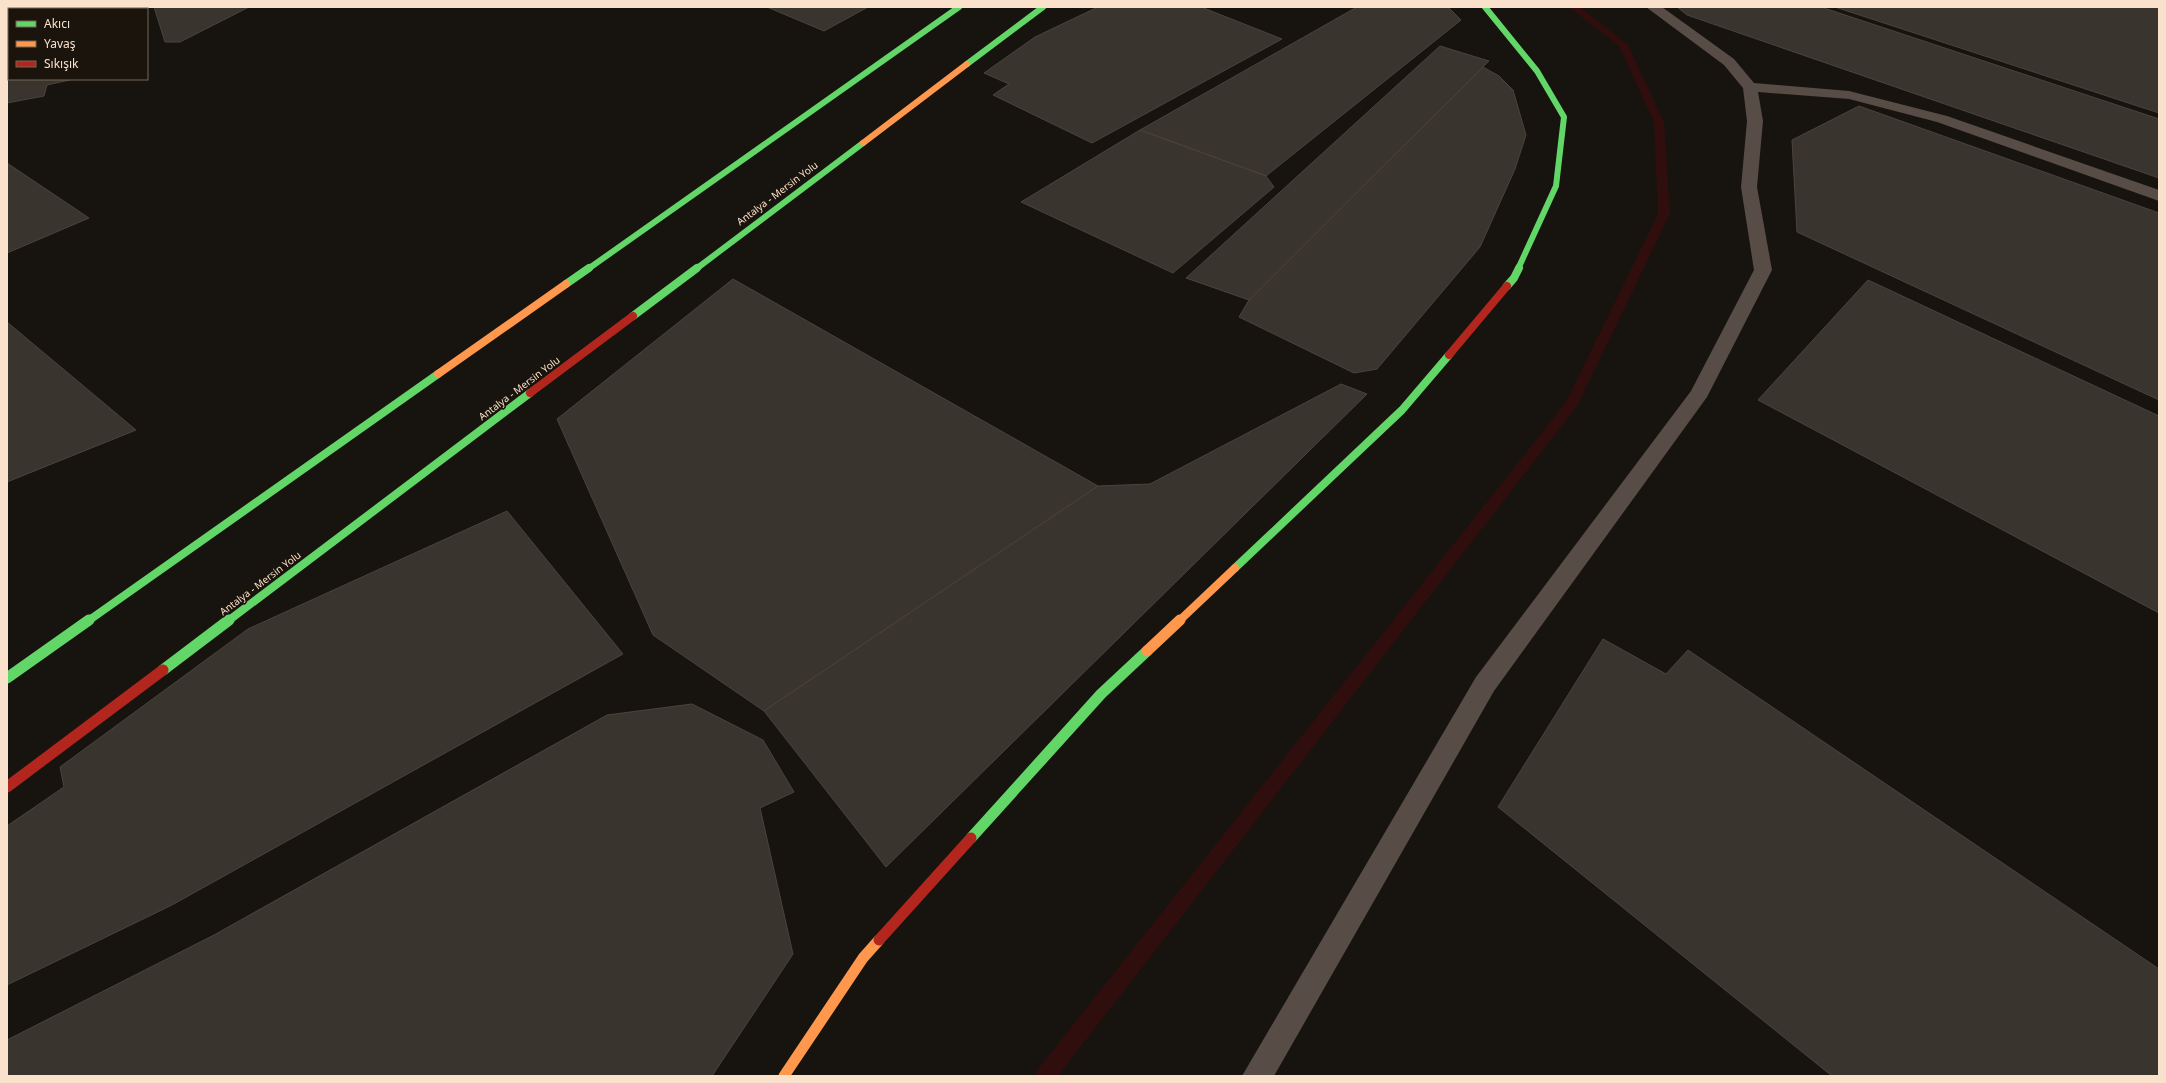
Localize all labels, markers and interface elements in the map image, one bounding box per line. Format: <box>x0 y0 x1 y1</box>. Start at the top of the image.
legend <box>8 8 148 80</box>
text: Akıcı <box>44 15 70 32</box>
text: Yavaş <box>44 35 76 52</box>
text: Sıkışık <box>44 55 79 72</box>
street label: Antalya - Mersin Yolu <box>733 158 821 228</box>
street label: Antalya - Mersin Yolu <box>475 353 563 423</box>
street label: Antalya - Mersin Yolu <box>216 548 304 618</box>

